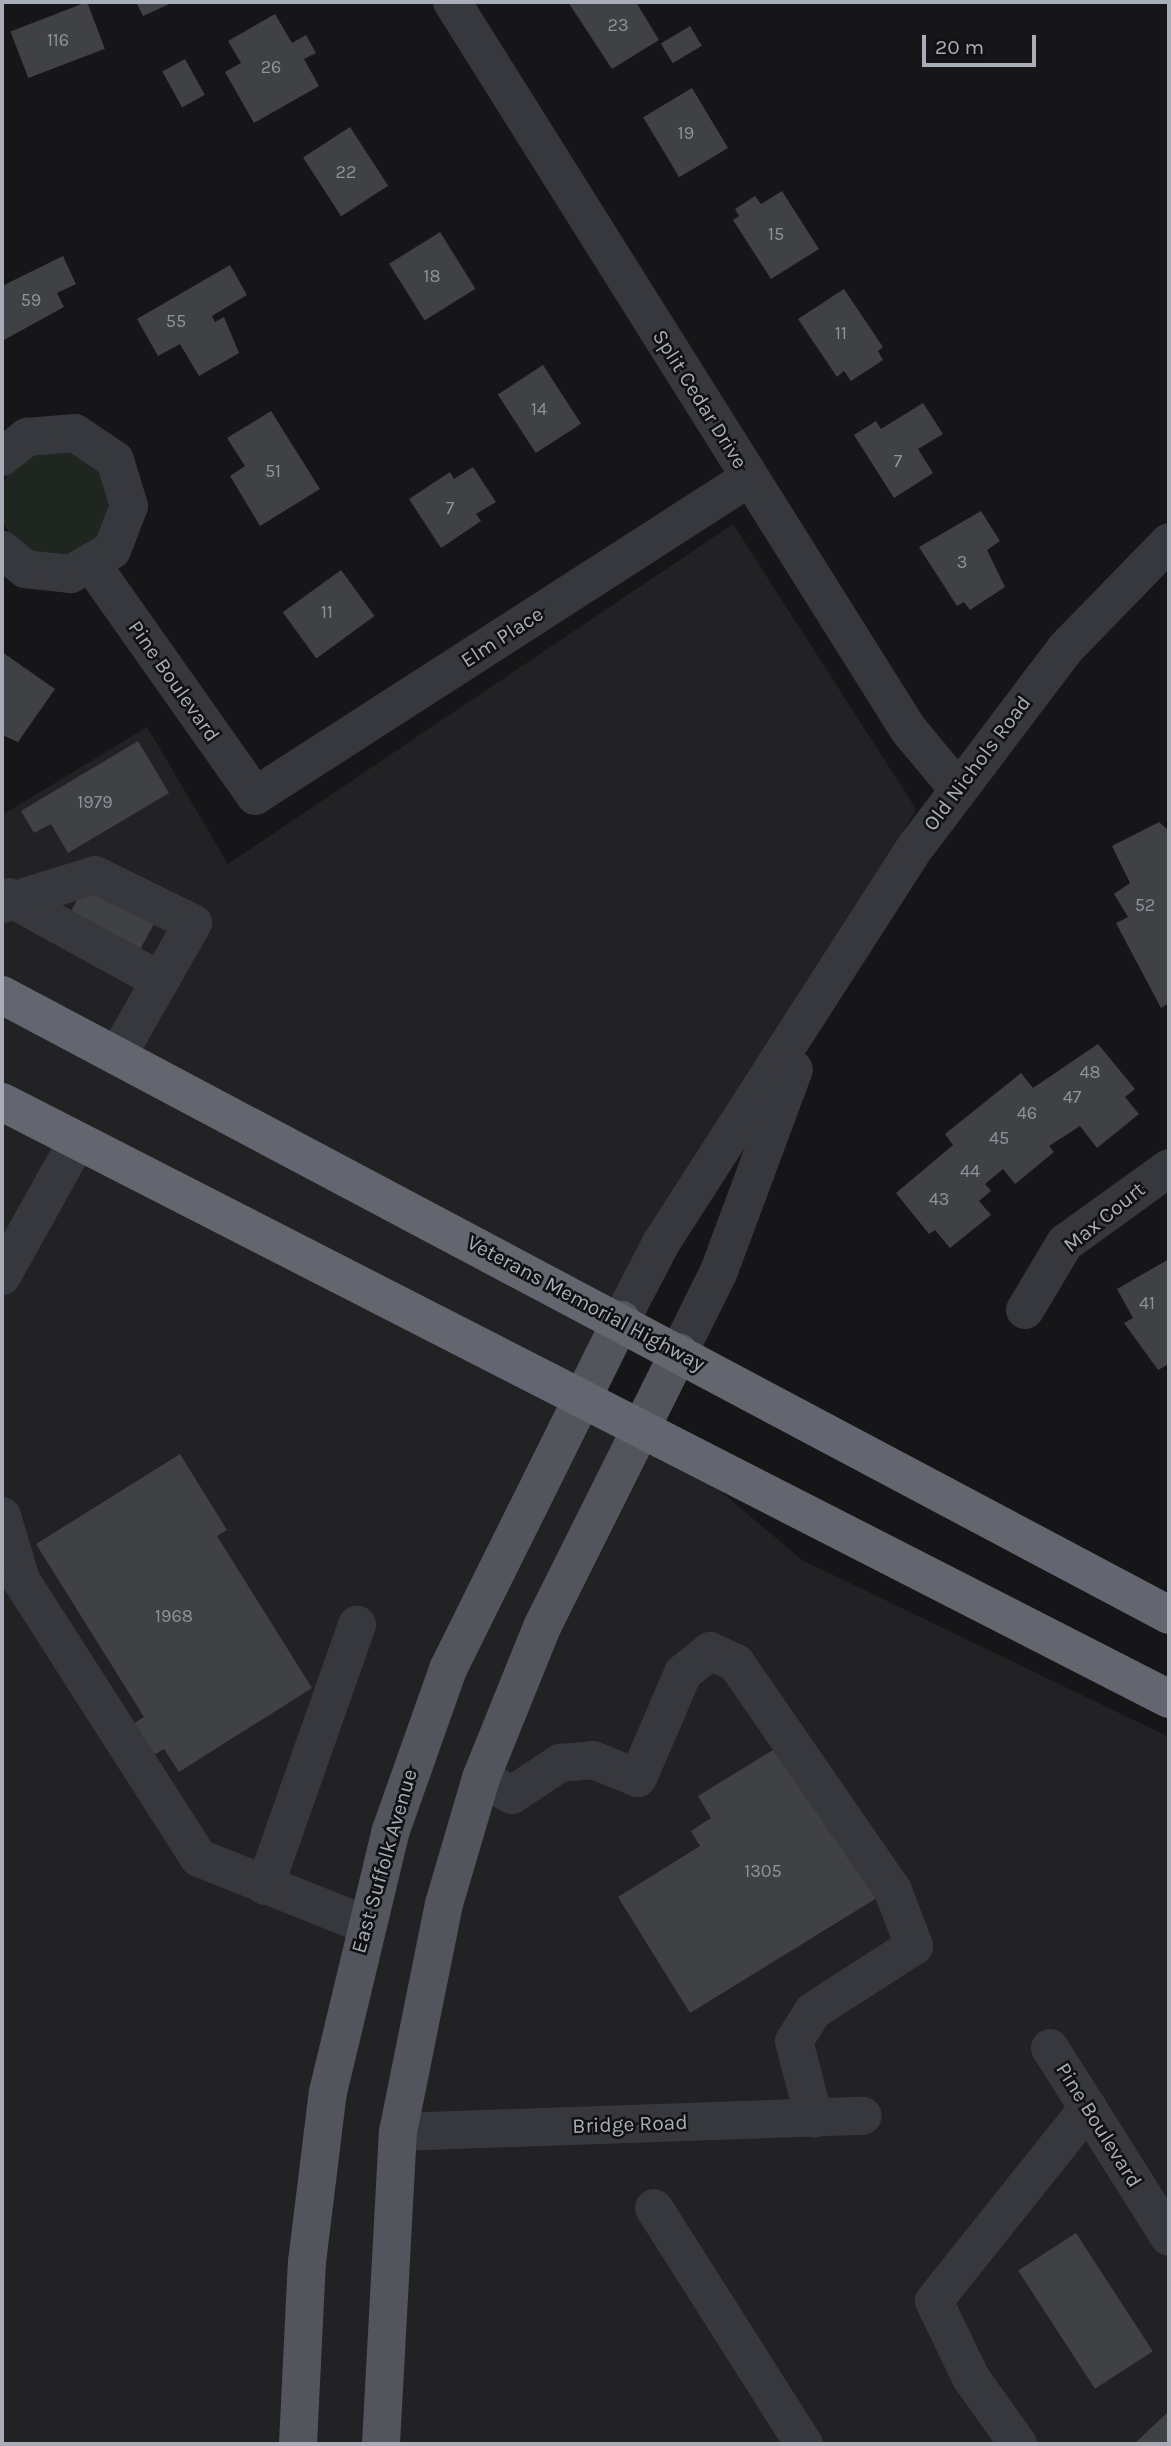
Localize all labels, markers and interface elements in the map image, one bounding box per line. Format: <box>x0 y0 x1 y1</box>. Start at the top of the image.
house number: 23 <box>607 14 629 36</box>
scale bar <box>926 21 1040 65</box>
house number: 116 <box>47 29 69 51</box>
text: 20 m <box>935 35 984 59</box>
house number: 26 <box>261 56 281 78</box>
house number: 19 <box>678 122 694 144</box>
house number: 22 <box>336 161 356 183</box>
house number: 15 <box>768 223 784 245</box>
house number: 18 <box>423 265 441 287</box>
house number: 59 <box>21 289 41 311</box>
house number: 55 <box>166 310 186 332</box>
house number: 11 <box>835 322 847 344</box>
street label: Split Cedar Drive <box>647 325 753 473</box>
house number: 14 <box>531 398 547 420</box>
house number: 7 <box>894 450 902 472</box>
house number: 51 <box>265 460 281 482</box>
house number: 7 <box>446 497 454 519</box>
house number: 3 <box>957 551 967 573</box>
house number: 11 <box>321 601 333 623</box>
street label: Elm Place <box>456 601 548 673</box>
street label: Pine Boulevard <box>123 615 225 747</box>
street label: Old Nichols Road <box>918 690 1036 836</box>
house number: 1979 <box>77 791 113 813</box>
house number: 52 <box>1135 894 1155 916</box>
house number: 48 <box>1079 1061 1101 1083</box>
house number: 47 <box>1063 1086 1081 1108</box>
house number: 46 <box>1017 1102 1037 1124</box>
house number: 45 <box>989 1127 1009 1149</box>
house number: 44 <box>960 1160 980 1182</box>
street label: Max Court <box>1058 1176 1150 1258</box>
house number: 43 <box>929 1188 949 1210</box>
street label: Veterans Memorial Highway <box>463 1229 709 1377</box>
house number: 41 <box>1139 1292 1155 1314</box>
house number: 1968 <box>155 1605 193 1627</box>
street label: East Suffolk Avenue <box>346 1766 422 1956</box>
house number: 1305 <box>744 1860 782 1882</box>
street label: Pine Boulevard <box>1051 2058 1147 2192</box>
street label: Bridge Road <box>572 2109 688 2139</box>

